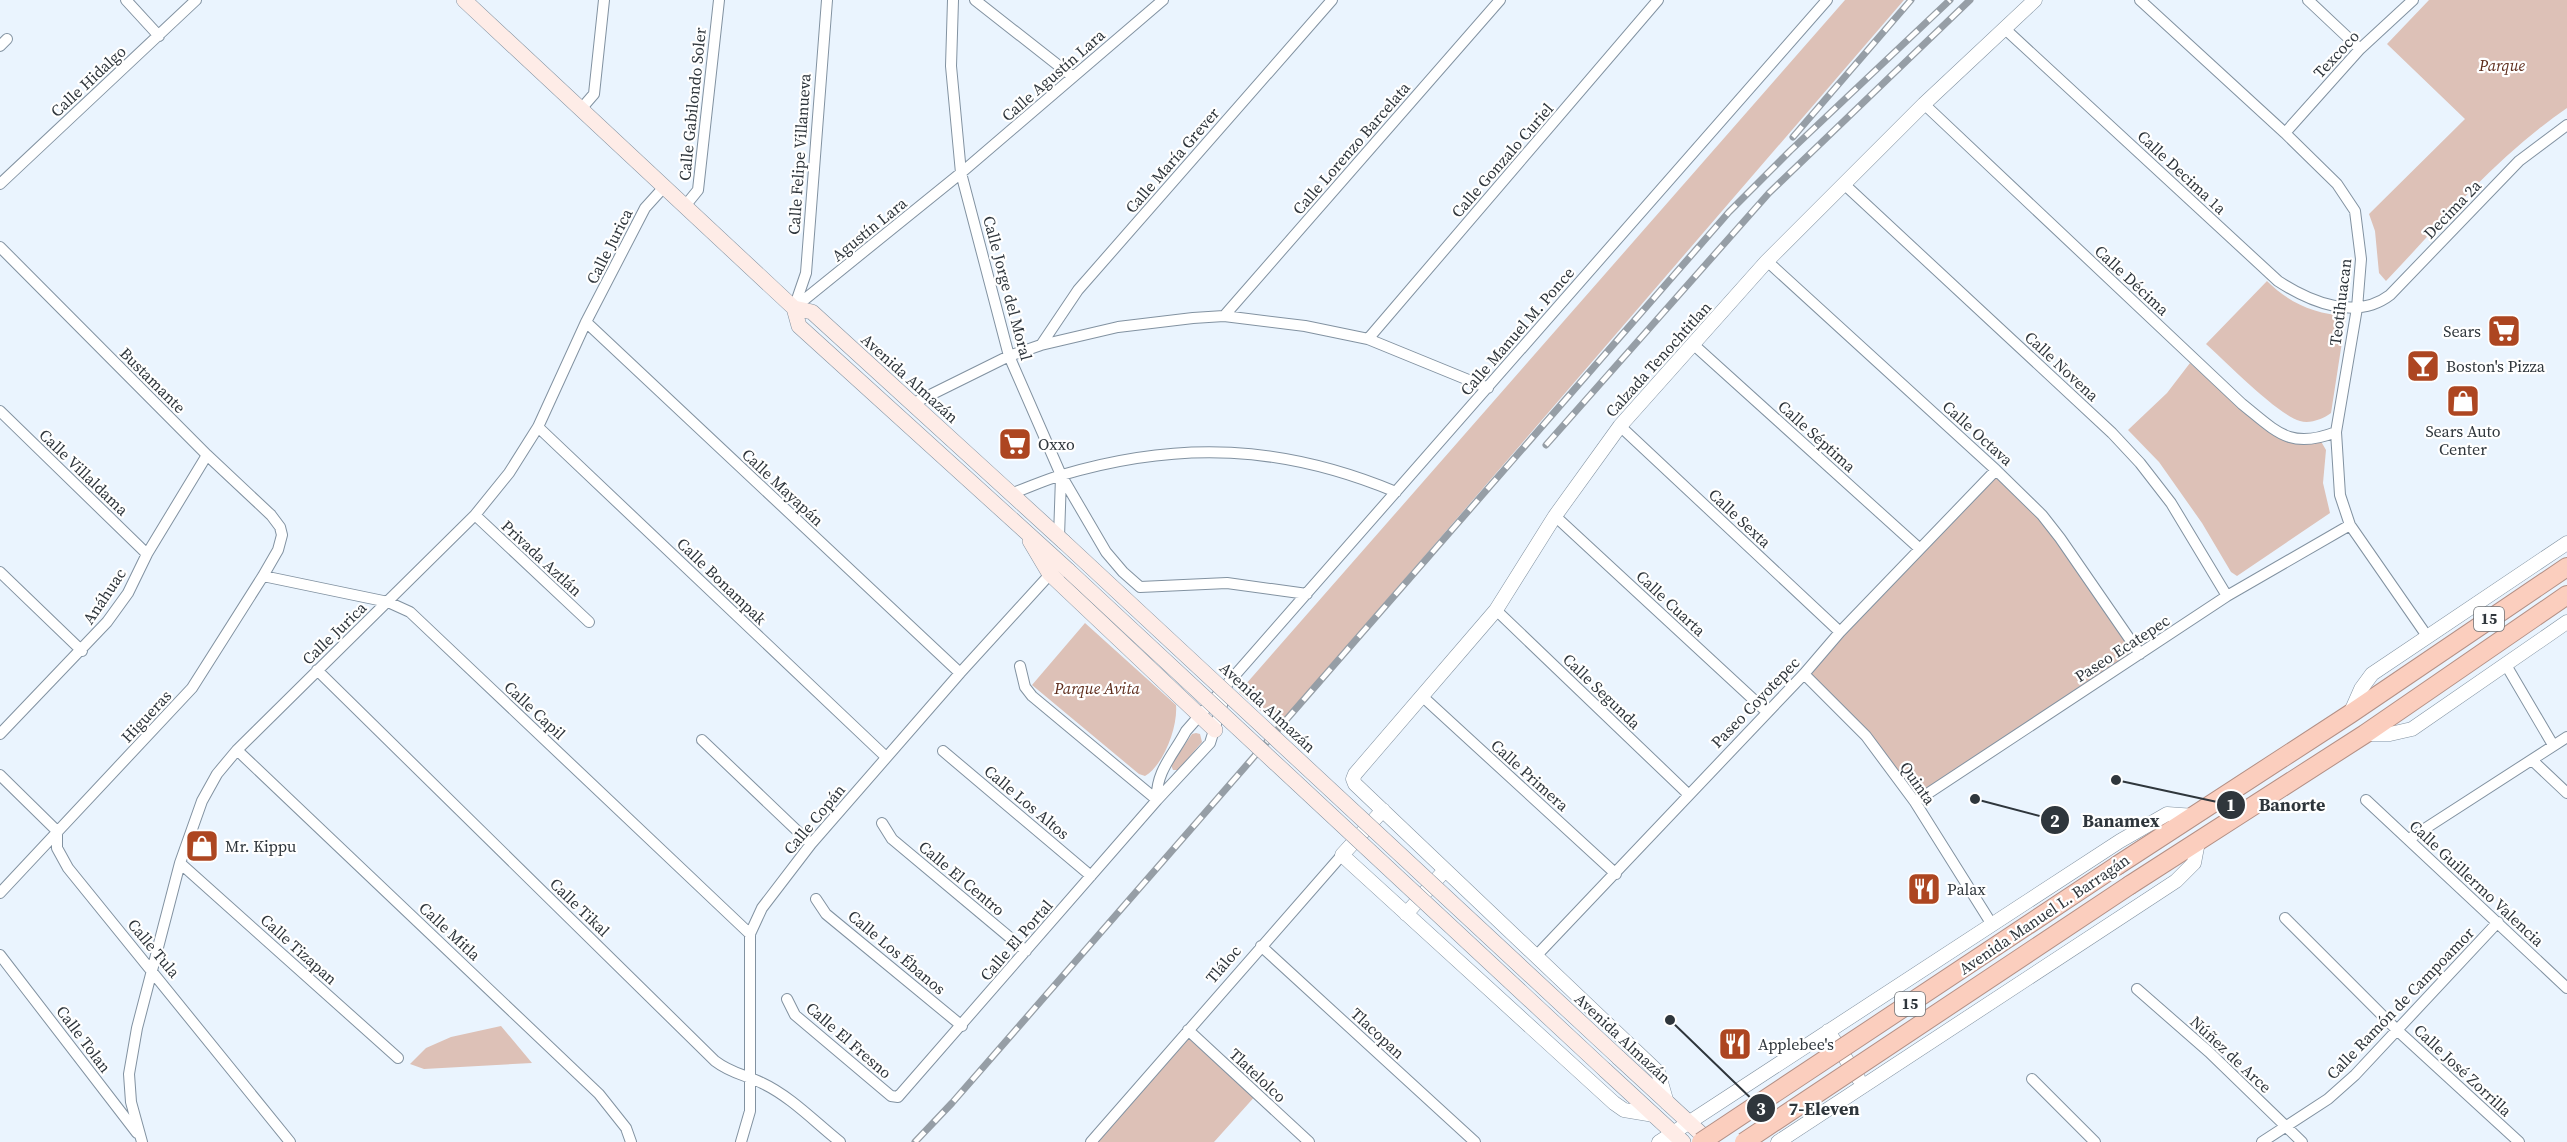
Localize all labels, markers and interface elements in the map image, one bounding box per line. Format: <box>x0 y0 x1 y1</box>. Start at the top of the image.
street label: Calle Agustín Lara <box>997 23 1110 126</box>
street label: Texcoco <box>2308 25 2364 83</box>
street label: Calle Gabilondo Soler <box>673 26 711 182</box>
street label: Calle Hidalgo <box>46 40 131 122</box>
park label: Parque <box>2478 54 2526 76</box>
street label: Calle Felipe Villanueva <box>782 72 816 235</box>
street label: Calle Lorenzo Barcelata <box>1287 76 1415 219</box>
street label: Calle Gonzalo Curiel <box>1446 98 1558 222</box>
street label: Calle María Grever <box>1120 102 1224 218</box>
street label: Calle Decima 1a <box>2133 125 2232 220</box>
street label: Decima 2a <box>2418 174 2486 243</box>
street label: Agustín Lara <box>827 191 912 266</box>
street label: Calle Jurica <box>581 204 638 288</box>
street label: Calle Jorge del Moral <box>978 213 1038 363</box>
street label: Calle Décima <box>2090 240 2175 321</box>
street label: Teotihuacan <box>2324 257 2356 347</box>
street label: Calle Manuel M. Ponce <box>1455 262 1579 400</box>
street label: Calzada Tenochtitlan <box>1600 296 1716 422</box>
supermarket icon: Sears <box>2486 313 2522 349</box>
place label: Sears <box>2443 320 2481 342</box>
street label: Calle Novena <box>2020 326 2104 407</box>
street label: Avenida Almazán <box>857 328 964 428</box>
street label: Bustamante <box>115 342 191 418</box>
bar icon: Boston's Pizza <box>2405 348 2441 384</box>
place label: Boston's Pizza <box>2446 355 2546 377</box>
shop icon: Sears Auto Center <box>2445 383 2481 419</box>
street label: Calle Séptima <box>1773 395 1861 477</box>
street label: Calle Octava <box>1938 395 2019 471</box>
place label: Sears Auto Center <box>2425 420 2501 460</box>
street label: Calle Villaldama <box>35 424 134 521</box>
supermarket icon: Oxxo <box>997 426 1033 462</box>
place label: Oxxo <box>1038 433 1075 455</box>
street label: Calle Mayapán <box>737 443 829 531</box>
street label: Calle Sexta <box>1704 483 1777 553</box>
street label: Privada Aztlán <box>497 515 587 601</box>
street label: Calle Bonampak <box>672 533 772 630</box>
street label: Anáhuac <box>77 563 131 628</box>
street label: Calle Cuarta <box>1632 565 1711 641</box>
street label: Calle Jurica <box>297 596 372 669</box>
road number: 15 <box>2474 607 2504 631</box>
street label: Paseo Ecatepec <box>2070 609 2174 687</box>
street label: Calle Segunda <box>1558 648 1646 734</box>
street label: Paseo Coyotepec <box>1706 651 1804 752</box>
street label: Avenida Almazán <box>1215 657 1321 757</box>
street label: Calle Capil <box>500 676 571 744</box>
park label: Parque Avita <box>1053 677 1140 699</box>
street label: Higueras <box>116 685 176 747</box>
street label: Calle Primera <box>1486 734 1574 816</box>
street label: Quinta <box>1895 757 1941 810</box>
street label: Calle Los Altos <box>980 760 1074 844</box>
street label: Calle Copán <box>778 779 850 859</box>
callout: Banorte <box>2216 787 2337 823</box>
text: 1 <box>2226 792 2236 817</box>
text: Banorte <box>2259 792 2325 817</box>
callout: Banamex <box>2040 802 2171 838</box>
text: 2 <box>2050 808 2060 833</box>
text: Banamex <box>2082 808 2160 833</box>
street label: Calle Guillermo Valencia <box>2405 815 2550 952</box>
shop icon: Mr. Kippu <box>184 828 220 864</box>
place label: Mr. Kippu <box>225 835 296 857</box>
street label: Calle El Centro <box>914 835 1010 921</box>
street label: Avenida Manuel L. Barragán <box>1954 848 2134 979</box>
restaurant icon: Palax <box>1906 871 1942 907</box>
street label: Calle Tikal <box>545 873 615 941</box>
place label: Palax <box>1947 878 1986 900</box>
street label: Calle El Portal <box>975 895 1058 985</box>
street label: Calle Mitla <box>414 897 486 966</box>
street label: Calle Los Ébanos <box>844 905 950 999</box>
street label: Calle Tizapan <box>256 909 342 989</box>
street label: Calle Tula <box>123 914 186 983</box>
street label: Calle Ramón de Campoamor <box>2321 922 2479 1084</box>
street label: Tláloc <box>1200 940 1246 988</box>
street label: Avenida Almazán <box>1570 988 1676 1088</box>
road number: 15 <box>1895 992 1925 1016</box>
street label: Calle El Fresno <box>801 997 897 1084</box>
street label: Calle Tolan <box>51 1001 117 1077</box>
street label: Tlacopan <box>1346 1002 1410 1064</box>
street label: Núñez de Arce <box>2186 1011 2276 1097</box>
street label: Calle José Zorrilla <box>2409 1019 2517 1122</box>
restaurant icon: Applebee's <box>1717 1026 1753 1062</box>
place label: Applebee's <box>1758 1033 1834 1055</box>
street label: Tlatelolco <box>1225 1043 1291 1107</box>
callout: 7-Eleven <box>1746 1090 1871 1126</box>
text: 3 <box>1756 1096 1766 1121</box>
text: 7-Eleven <box>1788 1096 1860 1121</box>

